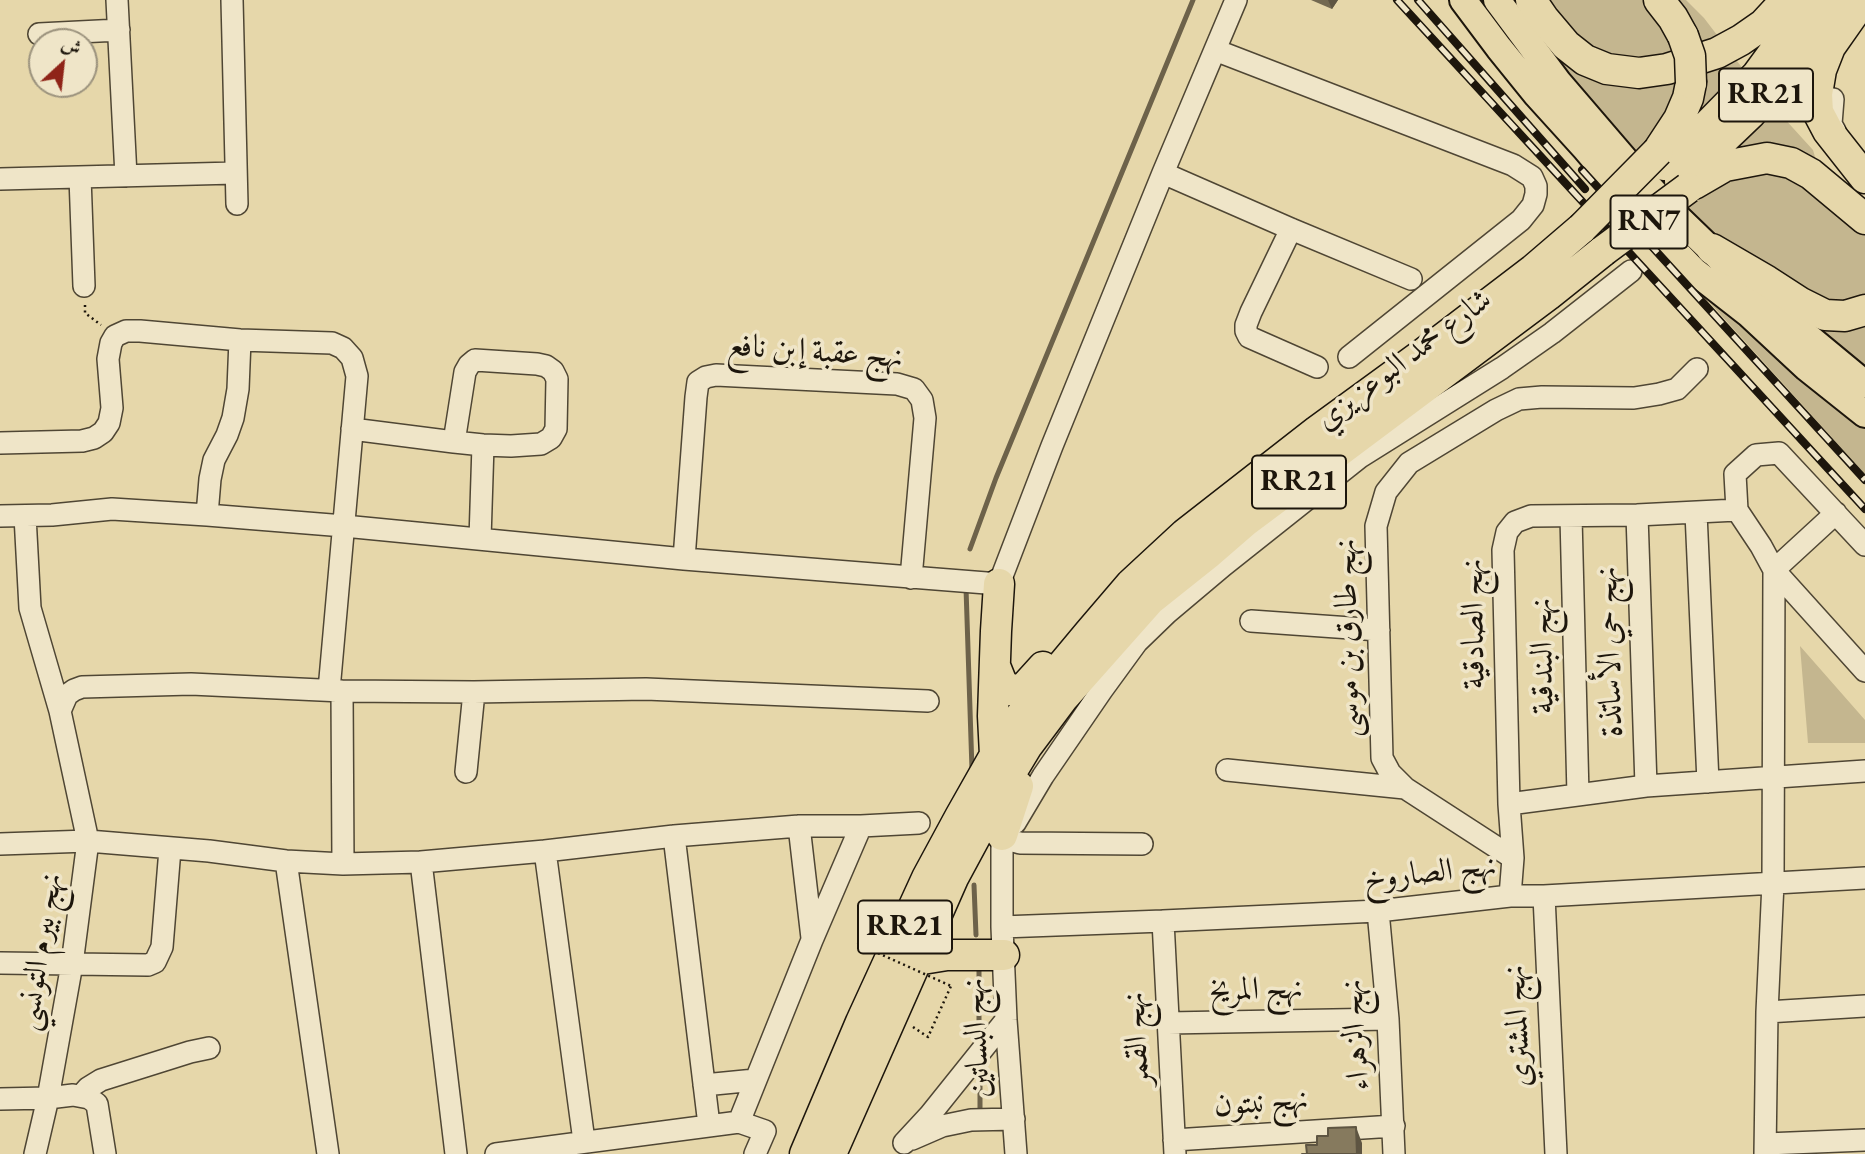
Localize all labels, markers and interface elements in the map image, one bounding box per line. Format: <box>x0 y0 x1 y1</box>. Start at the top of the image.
north arrow <box>28 28 98 98</box>
text: ش <box>58 30 86 61</box>
road number: RR21 <box>1719 68 1813 122</box>
road number: RN7 <box>1610 196 1688 248</box>
street label: شارع محمد البوعزيزي <box>1308 281 1500 439</box>
street label: نهج عقبة إبن نافع <box>726 327 904 377</box>
road number: RR21 <box>1252 456 1346 509</box>
street label: نهج طارق بن موسى <box>1327 538 1369 738</box>
street label: نهج الصادقية <box>1454 558 1494 690</box>
street label: نهج حي الأساتذة <box>1588 566 1632 738</box>
street label: نهج البندقية <box>1523 597 1563 715</box>
street label: نهج الصاروخ <box>1362 847 1498 899</box>
street label: نهج بيرم التونسي <box>9 870 71 1034</box>
road number: RR21 <box>858 900 952 953</box>
street label: نهج المشتري <box>1496 964 1540 1088</box>
street label: نهج المريخ <box>1209 970 1303 1010</box>
street label: نهج البساتين <box>955 977 999 1099</box>
street label: نهج الزهراء <box>1333 978 1379 1092</box>
street label: نهج القمر <box>1115 991 1159 1087</box>
street label: نهج نبتون <box>1213 1081 1309 1125</box>

